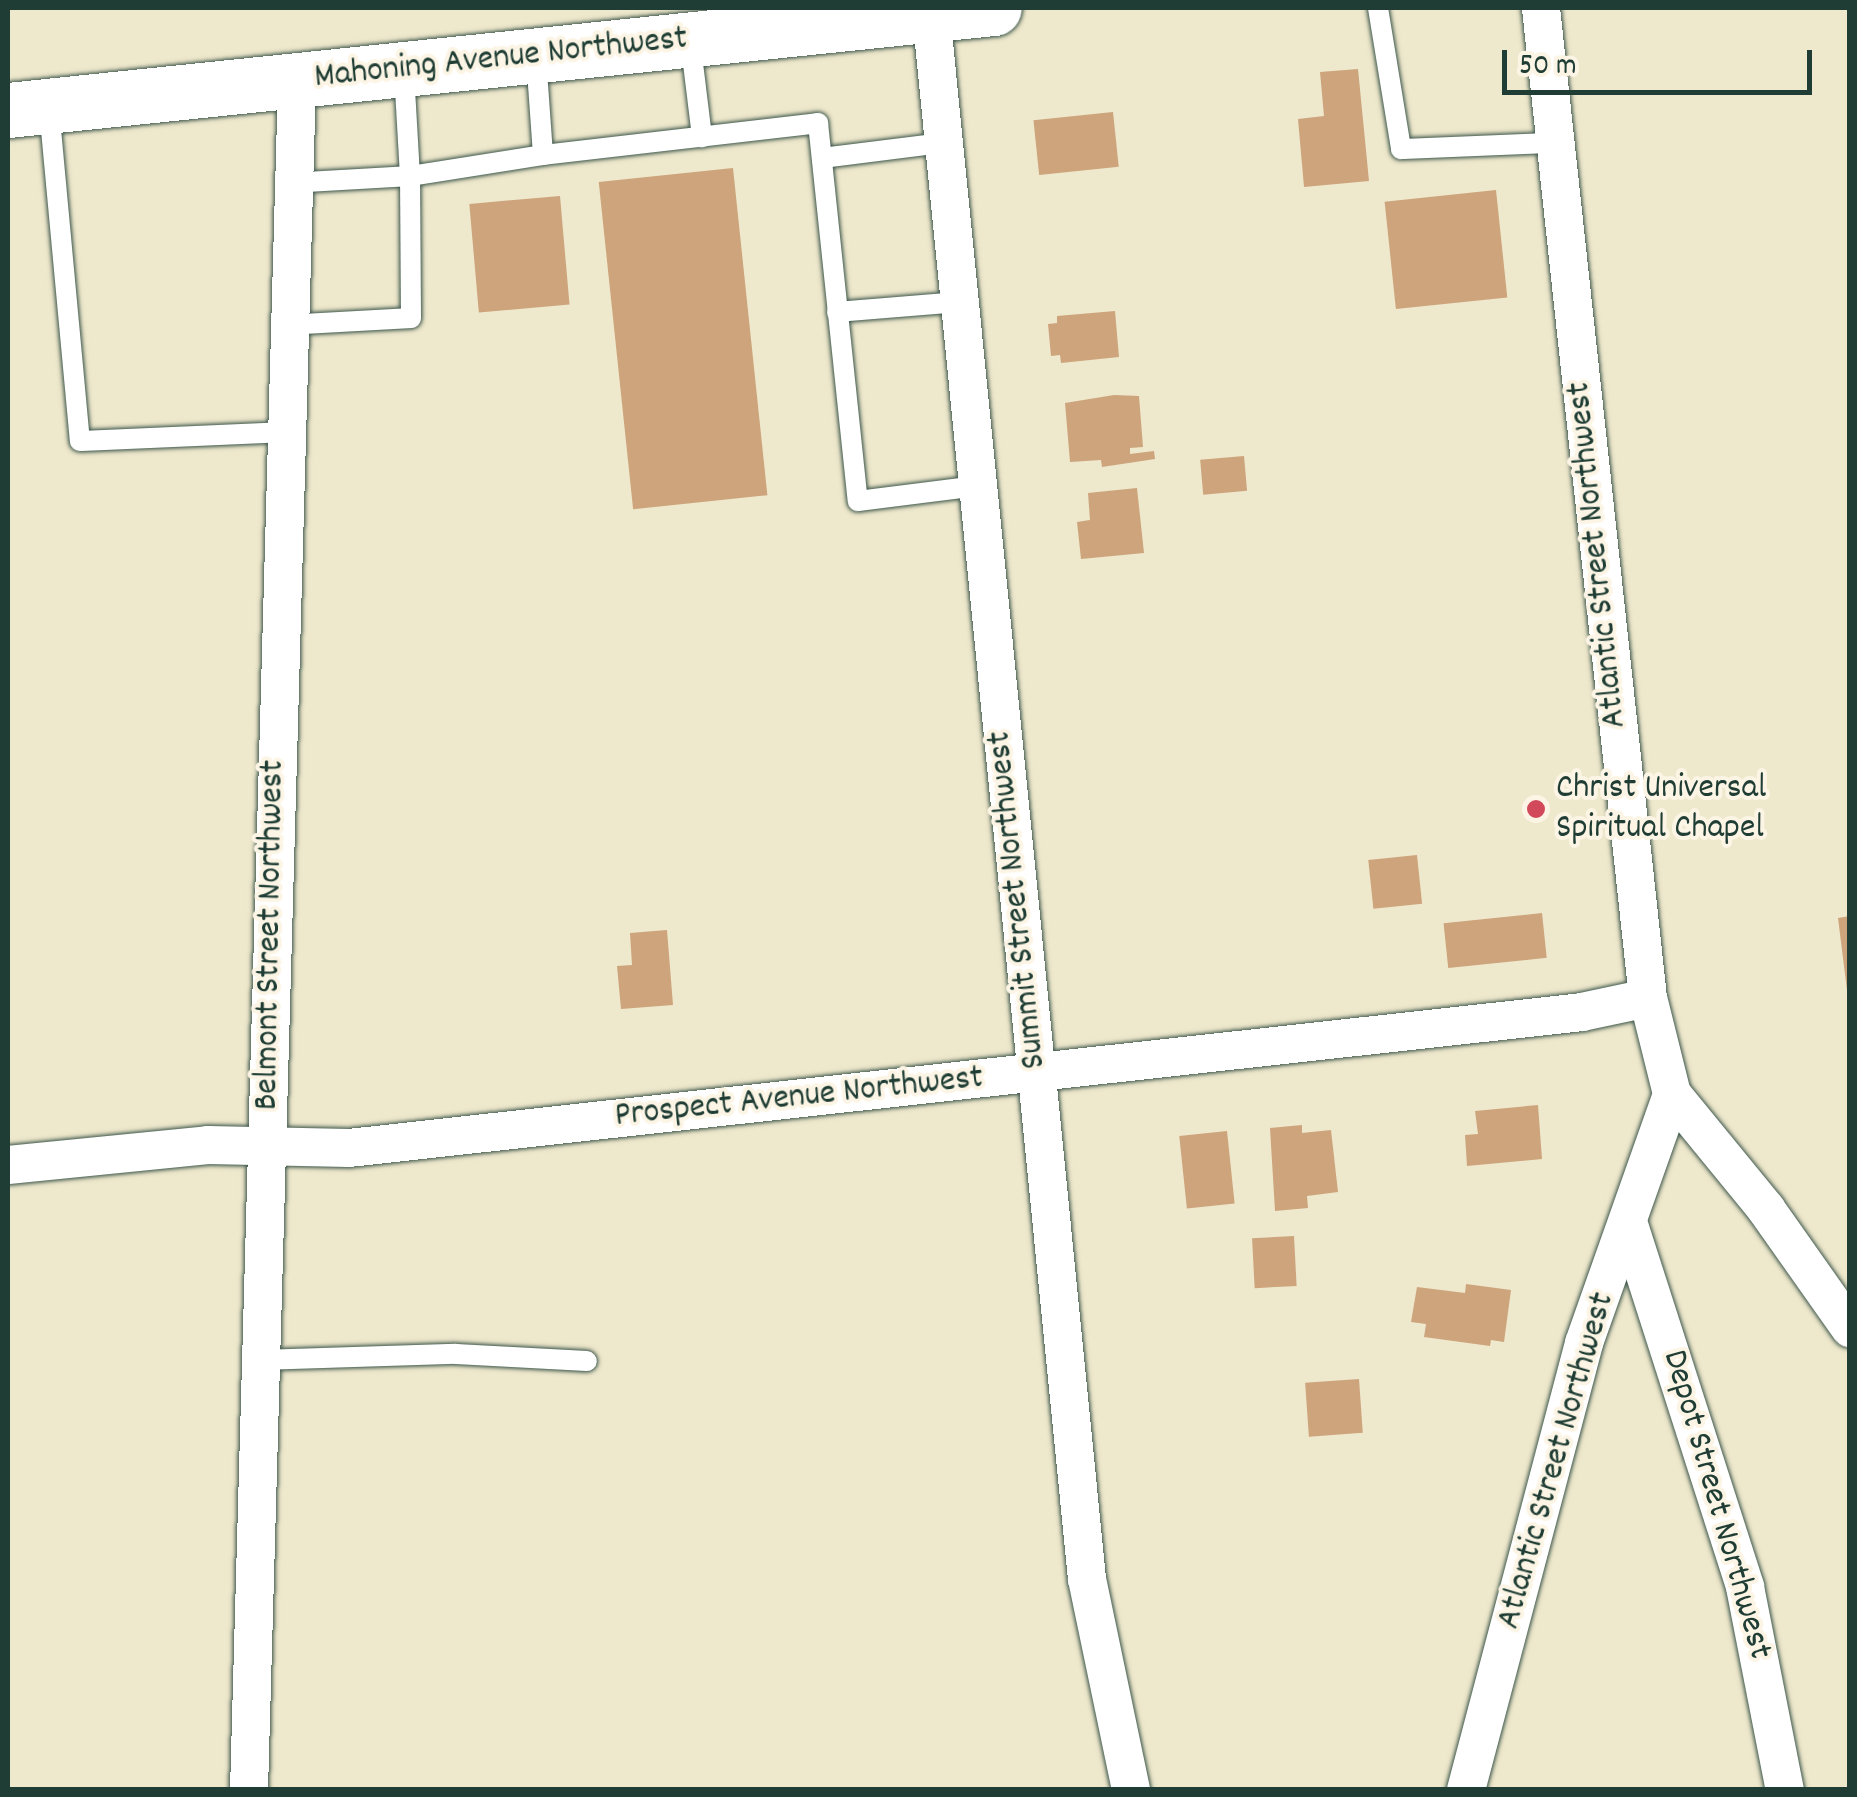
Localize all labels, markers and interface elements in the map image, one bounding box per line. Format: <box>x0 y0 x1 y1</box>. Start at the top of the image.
street label: Mahoning Avenue Northwest <box>312 19 690 99</box>
scale bar <box>1507 30 1817 92</box>
text: 50 m <box>1519 46 1577 89</box>
street label: Atlantic Street Northwest <box>1559 380 1637 730</box>
street label: Summit Street Northwest <box>979 729 1057 1071</box>
street label: Belmont Street Northwest <box>247 759 295 1111</box>
place label: Christ Universal Spiritual Chapel <box>1556 768 1766 850</box>
marker: Christ Universal Spiritual Chapel <box>1525 798 1547 820</box>
street label: Prospect Avenue Northwest <box>613 1058 985 1138</box>
street label: Atlantic Street Northwest <box>1489 1288 1625 1634</box>
street label: Depot Street Northwest <box>1652 1346 1780 1664</box>

